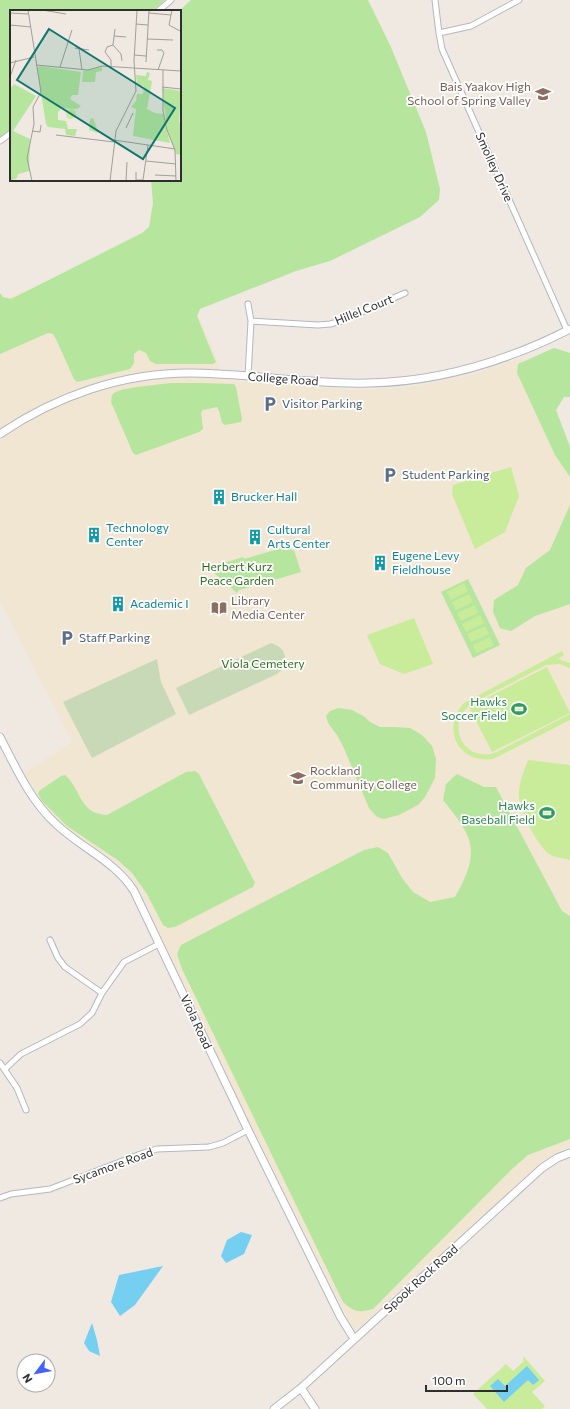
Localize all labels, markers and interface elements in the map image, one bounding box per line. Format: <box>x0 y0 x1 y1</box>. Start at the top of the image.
inset map <box>10 10 181 181</box>
place label: Bais Yaakov High School of Spring Valley <box>407 79 531 107</box>
school or university icon: Bais Yaakov High School of Spring Valley <box>534 85 552 103</box>
street label: Smolley Drive <box>473 130 516 203</box>
street label: Hillel Court <box>332 291 395 327</box>
street label: College Road <box>247 369 319 387</box>
parking icon: Visitor Parking <box>261 395 279 413</box>
place label: Visitor Parking <box>282 396 363 410</box>
parking icon: Student Parking <box>381 466 399 484</box>
place label: Student Parking <box>402 467 490 481</box>
building icon: Brucker Hall <box>210 488 228 506</box>
place label: Brucker Hall <box>231 489 297 503</box>
place label: Technology Center <box>106 520 169 548</box>
place label: Cultural Arts Center <box>267 522 330 550</box>
building icon: Technology Center <box>85 526 103 544</box>
building icon: Cultural Arts Center <box>246 528 264 546</box>
place label: Eugene Levy Fieldhouse <box>392 548 459 576</box>
building icon: Eugene Levy Fieldhouse <box>371 554 389 572</box>
park label: Herbert Kurz Peace Garden <box>200 559 274 587</box>
place label: Library Media Center <box>231 593 305 621</box>
building icon: Academic I <box>109 595 127 613</box>
place label: Academic I <box>130 596 189 610</box>
library icon: Library Media Center <box>210 599 228 617</box>
parking icon: Staff Parking <box>58 629 76 647</box>
place label: Staff Parking <box>79 630 151 644</box>
park label: Viola Cemetery <box>221 656 305 670</box>
place label: Hawks Soccer Field <box>441 694 507 722</box>
sports icon: Hawks Soccer Field <box>510 700 528 718</box>
place label: Rockland Community College <box>310 763 417 791</box>
school or university icon: Rockland Community College <box>289 769 307 787</box>
place label: Hawks Baseball Field <box>461 798 535 826</box>
sports icon: Hawks Baseball Field <box>538 804 556 822</box>
street label: Viola Road <box>178 992 216 1051</box>
street label: Sycamore Road <box>71 1144 155 1186</box>
street label: Spook Rock Road <box>380 1241 460 1315</box>
north arrow <box>16 1353 56 1393</box>
scale bar <box>426 1367 507 1393</box>
text: N <box>19 1372 35 1386</box>
text: 100 m <box>432 1373 466 1387</box>

